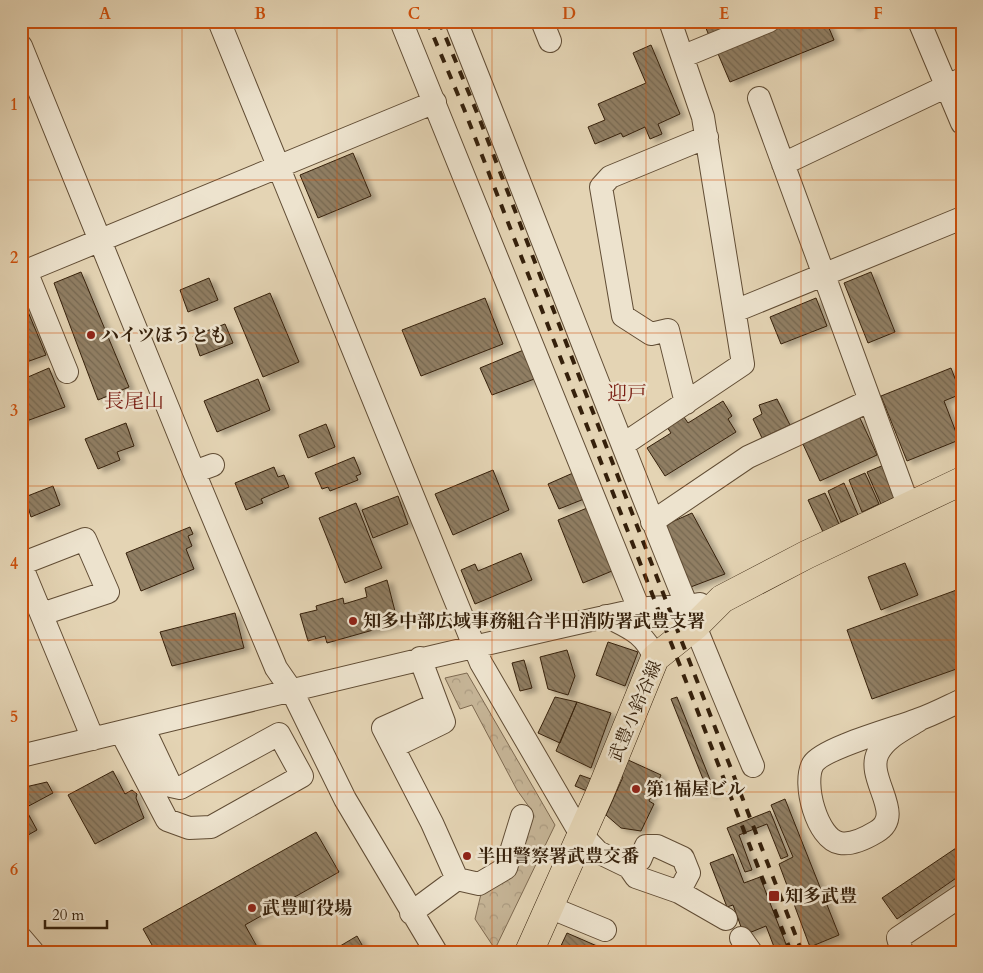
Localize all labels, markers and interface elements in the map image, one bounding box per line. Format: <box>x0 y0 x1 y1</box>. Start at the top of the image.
text: A <box>99 3 111 25</box>
text: B <box>254 3 266 25</box>
text: C <box>408 3 420 25</box>
text: D <box>562 3 576 25</box>
text: E <box>719 3 729 25</box>
text: F <box>873 3 883 25</box>
text: 1 <box>10 94 18 116</box>
text: 2 <box>10 247 18 269</box>
place label: ハイツほうとも <box>101 323 227 348</box>
marker: ハイツほうとも <box>85 329 97 341</box>
district label: 迎戸 <box>607 380 647 407</box>
district label: 長尾山 <box>104 388 164 415</box>
text: 3 <box>10 400 18 422</box>
text: 4 <box>10 553 18 575</box>
place label: 知多中部広域事務組合半田消防署武豊支署 <box>363 609 705 634</box>
marker: 知多中部広域事務組合半田消防署武豊支署 <box>347 615 359 627</box>
street label: 武豊小鈴谷線 <box>603 657 668 766</box>
text: 5 <box>10 706 18 728</box>
place label: 第1福屋ビル <box>646 777 745 802</box>
marker: 第1福屋ビル <box>630 783 642 795</box>
place label: 半田警察署武豊交番 <box>477 844 639 869</box>
marker: 半田警察署武豊交番 <box>461 850 473 862</box>
text: 6 <box>10 859 18 881</box>
place label: 知多武豊 <box>785 884 857 909</box>
marker: 知多武豊 <box>767 889 781 903</box>
place label: 武豊町役場 <box>262 896 352 921</box>
scale bar <box>45 898 108 930</box>
marker: 武豊町役場 <box>246 902 258 914</box>
text: 20 m <box>52 905 84 925</box>

